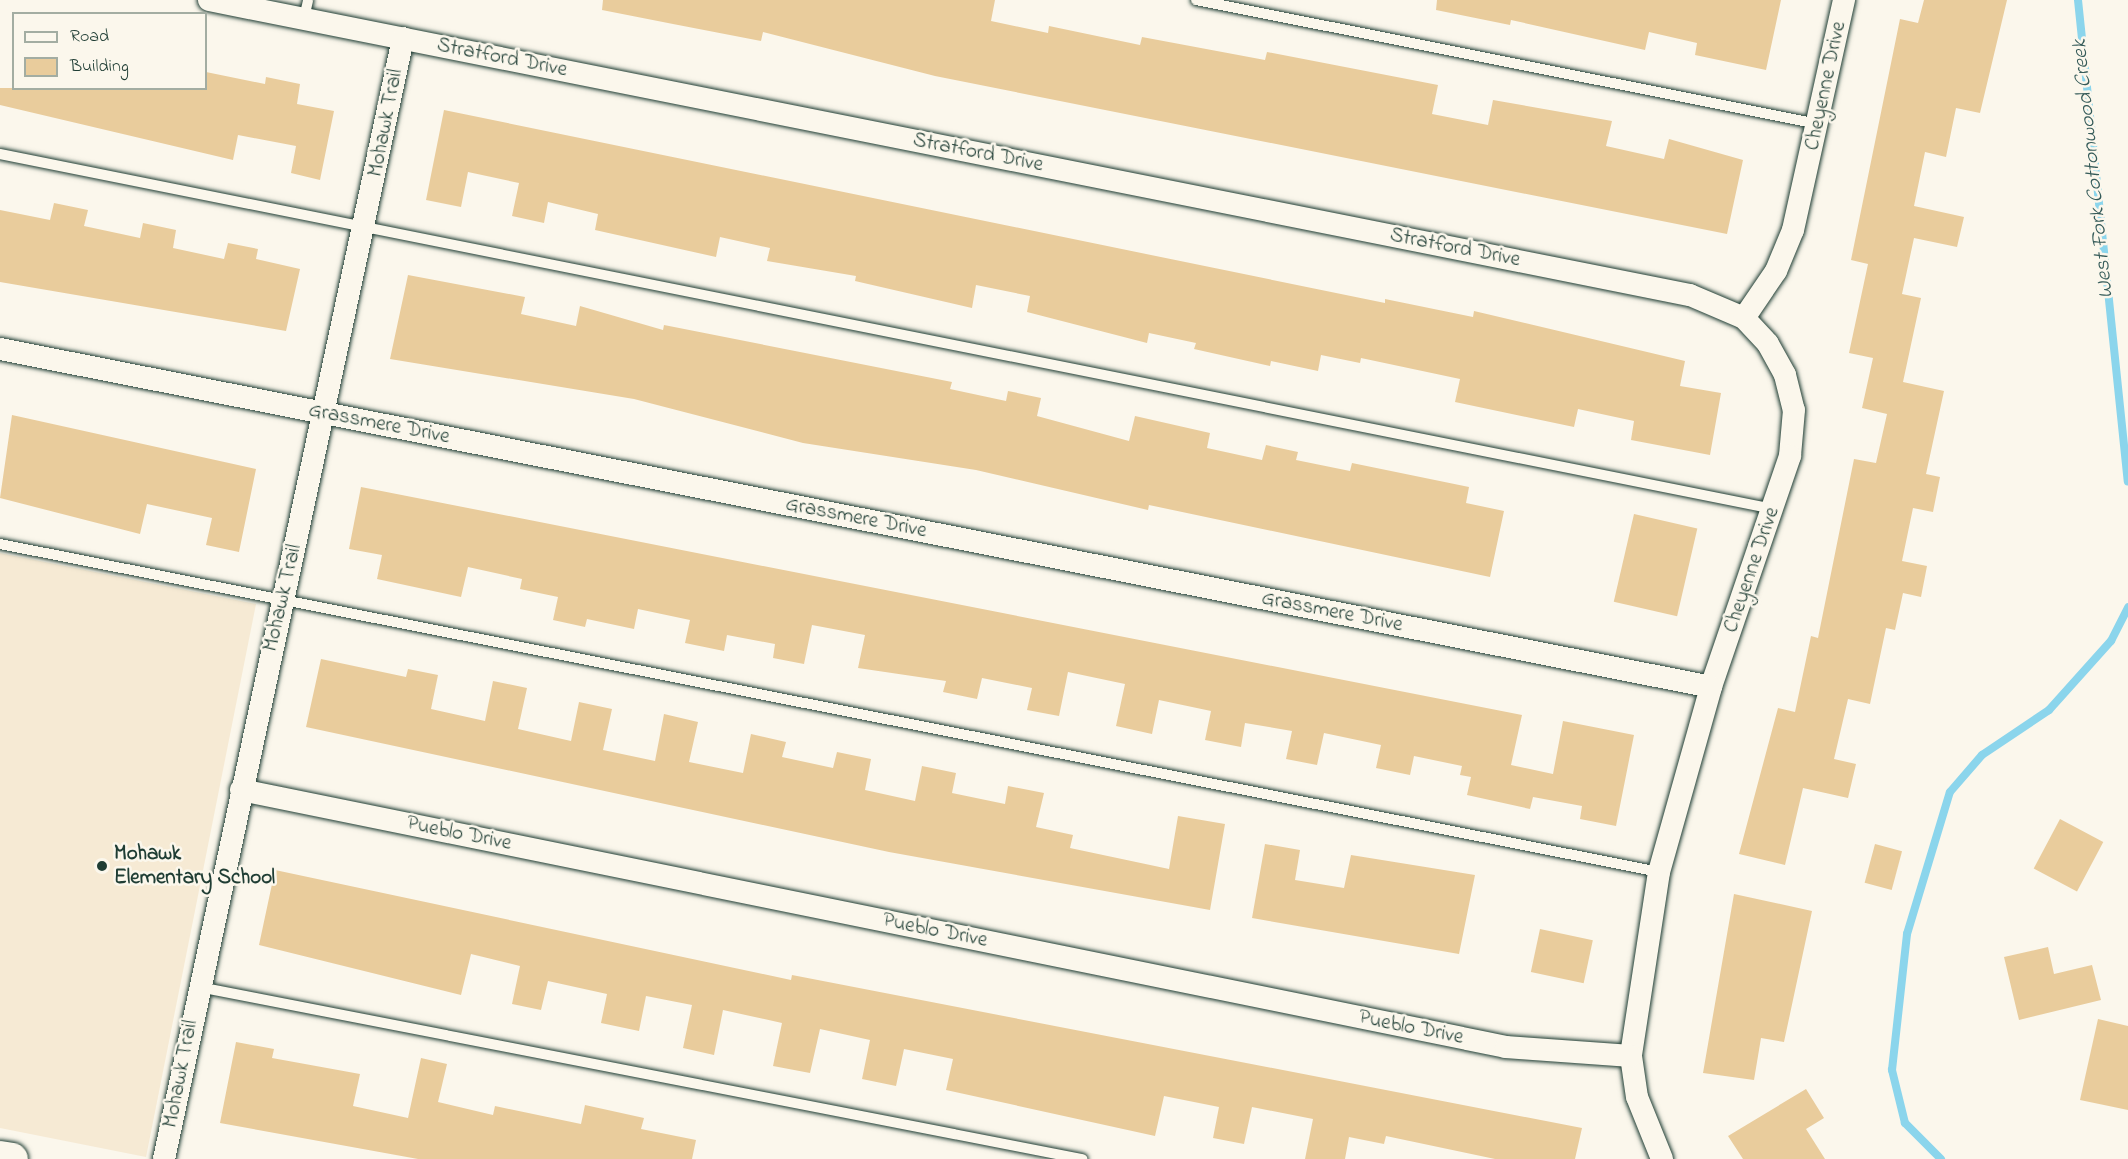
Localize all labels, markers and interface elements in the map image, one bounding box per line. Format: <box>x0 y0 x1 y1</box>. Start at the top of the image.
legend <box>12 12 207 90</box>
street label: Cheyenne Drive <box>1800 19 1852 153</box>
text: Road <box>70 24 109 50</box>
street label: Stratford Drive <box>435 33 569 83</box>
water label: West Fork Cottonwood Creek <box>2067 38 2121 300</box>
text: Building <box>70 54 129 80</box>
street label: Mohawk Trail <box>363 67 409 179</box>
street label: Stratford Drive <box>911 128 1045 178</box>
street label: Stratford Drive <box>1388 223 1522 273</box>
street label: Grassmere Drive <box>306 398 452 450</box>
street label: Grassmere Drive <box>783 492 929 544</box>
street label: Cheyenne Drive <box>1719 504 1785 636</box>
street label: Mohawk Trail <box>258 542 308 654</box>
street label: Grassmere Drive <box>1259 586 1405 638</box>
street label: Pueblo Drive <box>404 811 514 857</box>
place label: Mohawk Elementary School <box>114 841 275 891</box>
marker: Mohawk Elementary School <box>95 859 109 873</box>
street label: Pueblo Drive <box>880 908 990 954</box>
street label: Pueblo Drive <box>1356 1005 1466 1051</box>
street label: Mohawk Trail <box>158 1018 204 1130</box>

